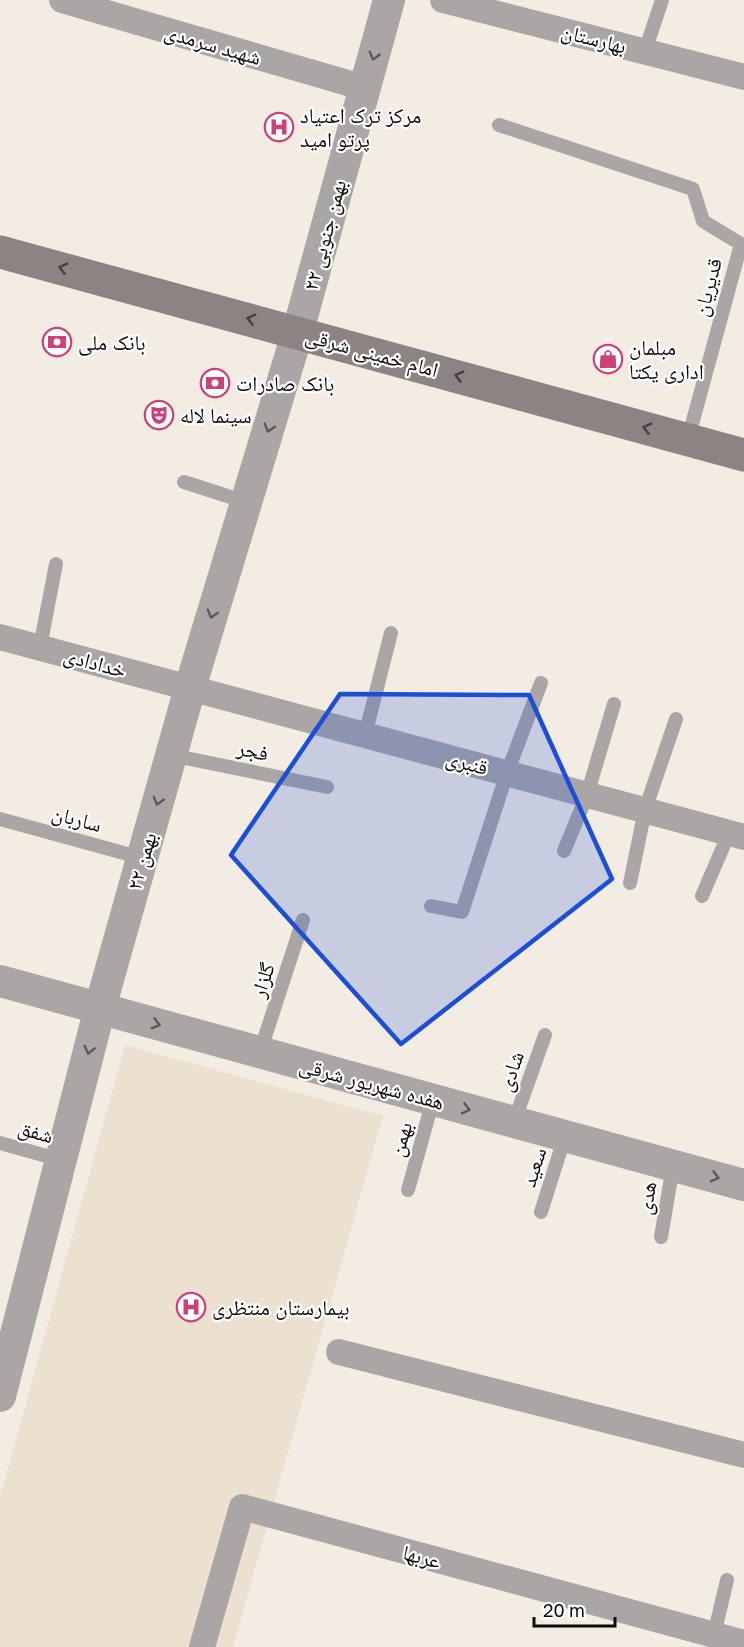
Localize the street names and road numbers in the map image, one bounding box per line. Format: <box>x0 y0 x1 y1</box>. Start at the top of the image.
street label: بهارستان <box>559 17 629 59</box>
street label: شهید سرمدی <box>162 18 264 70</box>
street label: ۲۲ بهمن جنوبی <box>297 177 352 294</box>
street label: قدیریان <box>687 255 727 319</box>
street label: امام خمینی شرقی <box>302 322 441 384</box>
street label: خدادادی <box>61 641 129 683</box>
street label: فجر <box>234 734 271 766</box>
street label: قنبری <box>443 744 491 780</box>
street label: ساربان <box>49 799 105 837</box>
street label: ۲۲ بهمن <box>120 829 163 893</box>
street label: گلزار <box>244 959 280 1002</box>
street label: شادی <box>491 1047 529 1095</box>
street label: هفده شهریور شرقی <box>297 1051 447 1116</box>
street label: شفق <box>15 1114 57 1149</box>
street label: بهمن <box>383 1119 418 1160</box>
street label: سعید <box>514 1144 552 1190</box>
street label: هدی <box>631 1179 661 1217</box>
street label: عربها <box>400 1539 444 1574</box>

